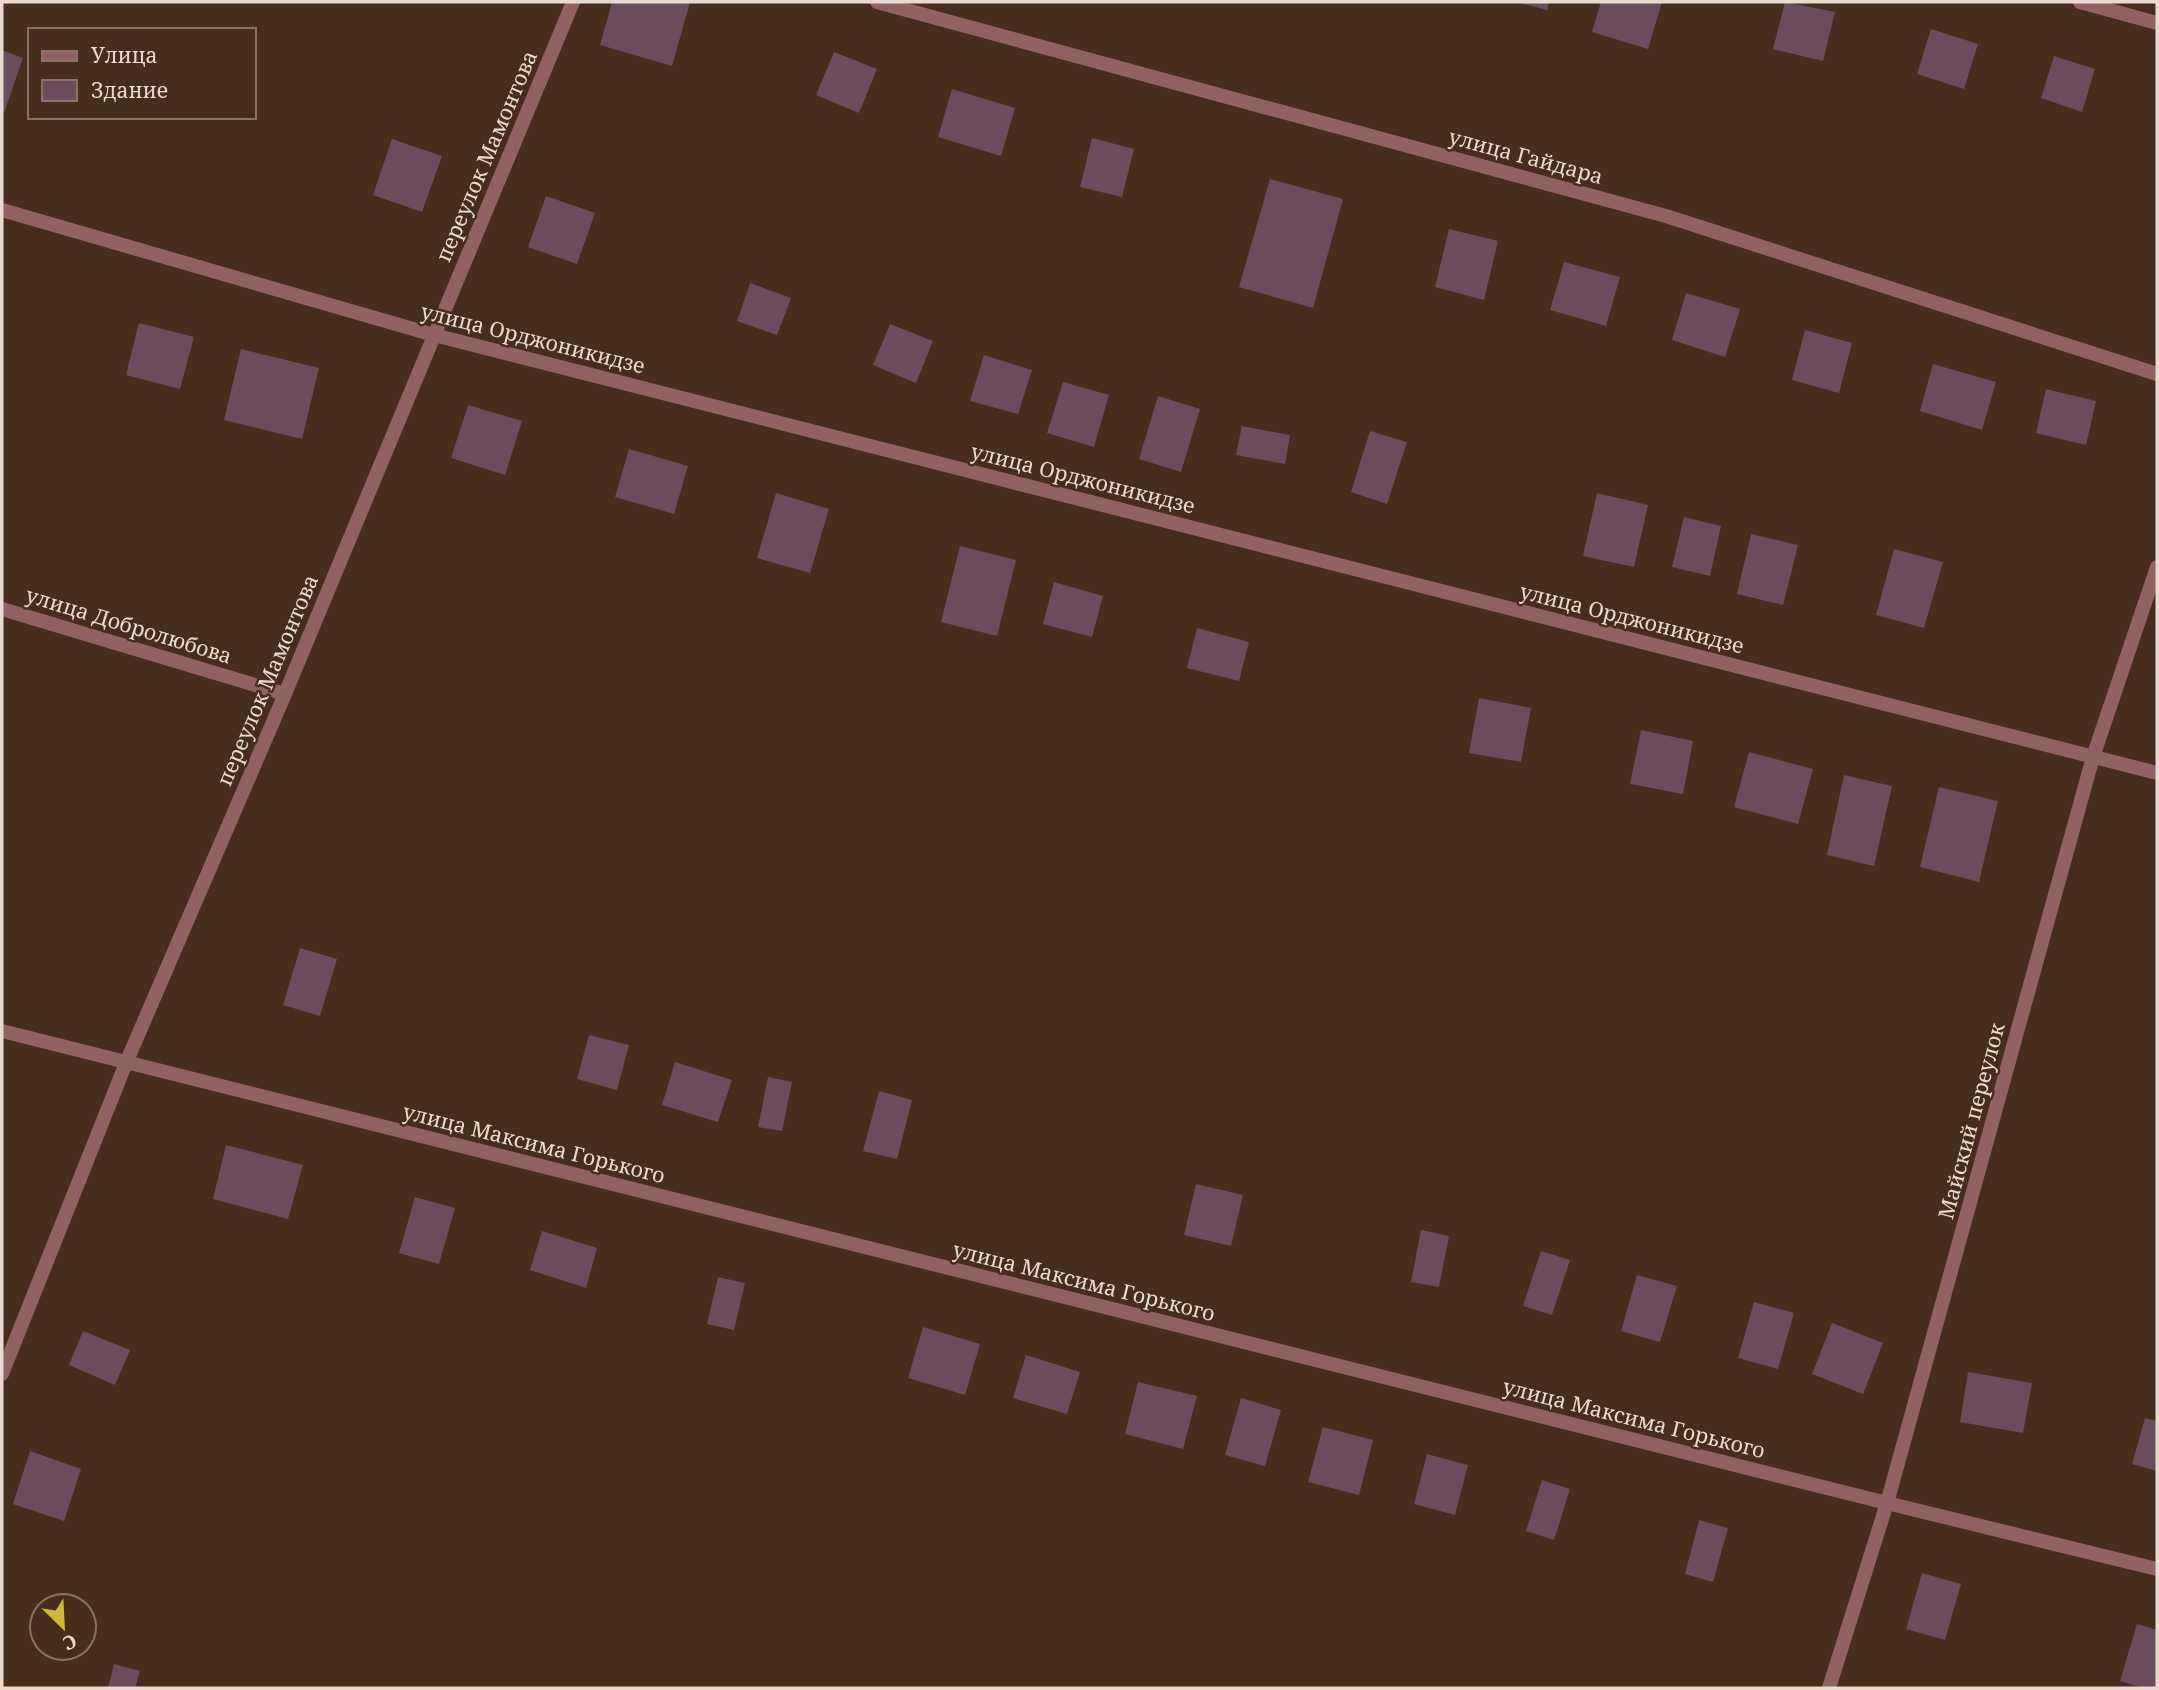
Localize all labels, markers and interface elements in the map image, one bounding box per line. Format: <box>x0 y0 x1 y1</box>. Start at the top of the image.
legend <box>28 28 256 119</box>
text: Улица <box>91 41 158 69</box>
street label: переулок Мамонтова <box>429 46 543 266</box>
text: Здание <box>91 76 168 104</box>
street label: улица Гайдара <box>1446 122 1606 190</box>
street label: улица Орджоникидзе <box>418 297 648 379</box>
street label: улица Орджоникидзе <box>968 437 1198 519</box>
street label: переулок Мамонтова <box>210 570 324 790</box>
street label: улица Орджоникидзе <box>1517 577 1747 659</box>
street label: улица Добролюбова <box>23 580 235 670</box>
street label: Майский переулок <box>1931 1019 2011 1222</box>
street label: улица Максима Горького <box>400 1097 668 1189</box>
street label: улица Максима Горького <box>950 1235 1218 1327</box>
street label: улица Максима Горького <box>1500 1372 1768 1464</box>
north arrow <box>28 1592 98 1662</box>
text: С <box>59 1628 81 1657</box>

